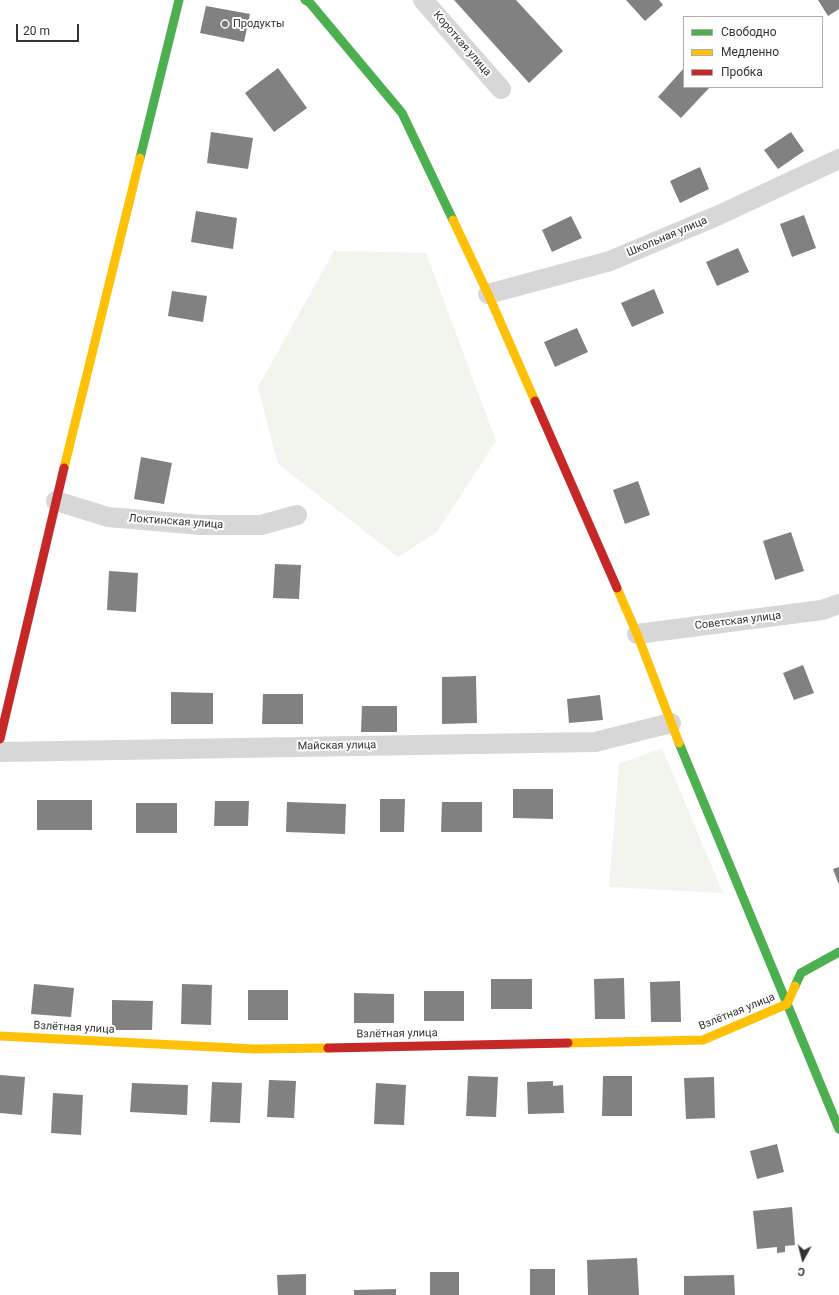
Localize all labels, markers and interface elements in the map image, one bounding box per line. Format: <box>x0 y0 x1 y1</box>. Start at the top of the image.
street label: Короткая улица <box>430 9 494 79</box>
scale bar <box>18 16 81 42</box>
legend <box>683 16 823 88</box>
place label: Продукты <box>233 17 285 31</box>
marker: Продукты <box>220 19 230 29</box>
text: 20 m <box>23 24 50 38</box>
text: Свободно <box>721 25 777 39</box>
text: Медленно <box>721 45 779 59</box>
text: Пробка <box>721 65 763 79</box>
street label: Школьная улица <box>625 214 709 260</box>
street label: Локтинская улица <box>128 512 224 532</box>
street label: Советская улица <box>694 609 782 633</box>
street label: Майская улица <box>298 739 376 753</box>
street label: Взлётная улица <box>697 991 777 1033</box>
street label: Взлётная улица <box>33 1019 115 1037</box>
street label: Взлётная улица <box>356 1027 438 1041</box>
north arrow <box>783 1239 823 1279</box>
text: С <box>797 1265 806 1278</box>

